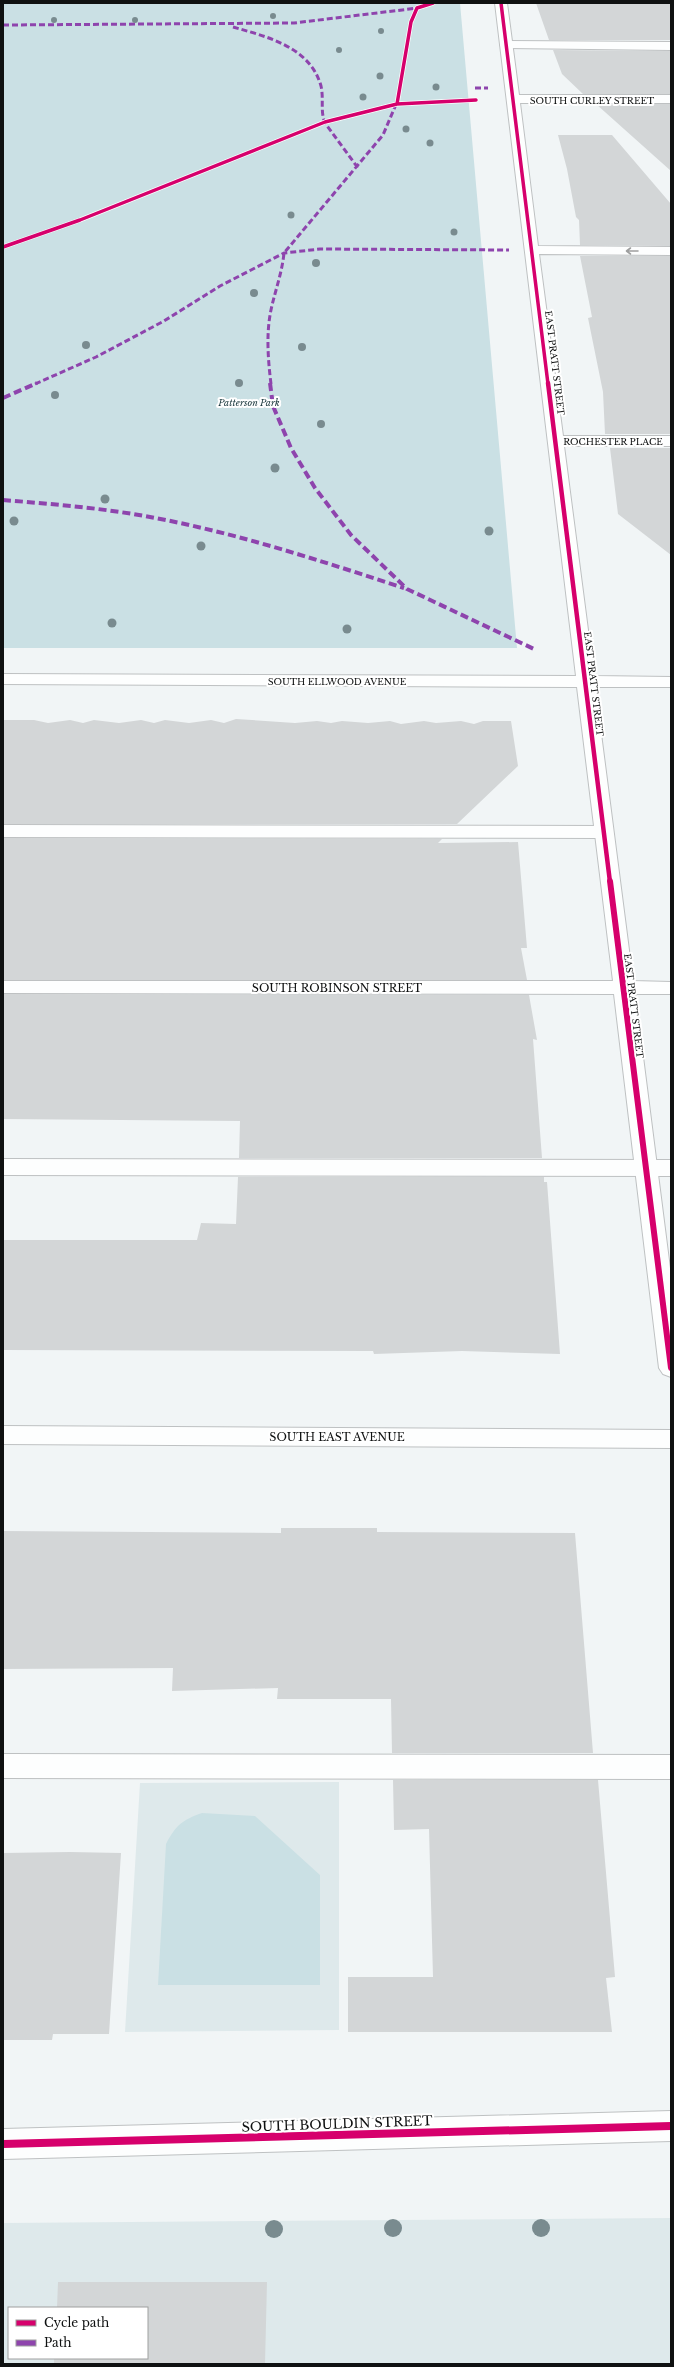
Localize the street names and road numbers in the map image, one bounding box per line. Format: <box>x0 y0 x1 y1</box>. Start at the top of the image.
street label: SOUTH CURLEY STREET <box>530 95 655 106</box>
street label: EAST PRATT STREET <box>543 310 567 417</box>
street label: ROCHESTER PLACE <box>563 436 663 447</box>
street label: EAST PRATT STREET <box>582 631 606 738</box>
street label: SOUTH ELLWOOD AVENUE <box>268 676 407 687</box>
street label: EAST PRATT STREET <box>622 953 646 1060</box>
street label: SOUTH ROBINSON STREET <box>252 981 422 995</box>
street label: SOUTH EAST AVENUE <box>269 1430 405 1444</box>
street label: SOUTH BOULDIN STREET <box>241 2112 433 2136</box>

